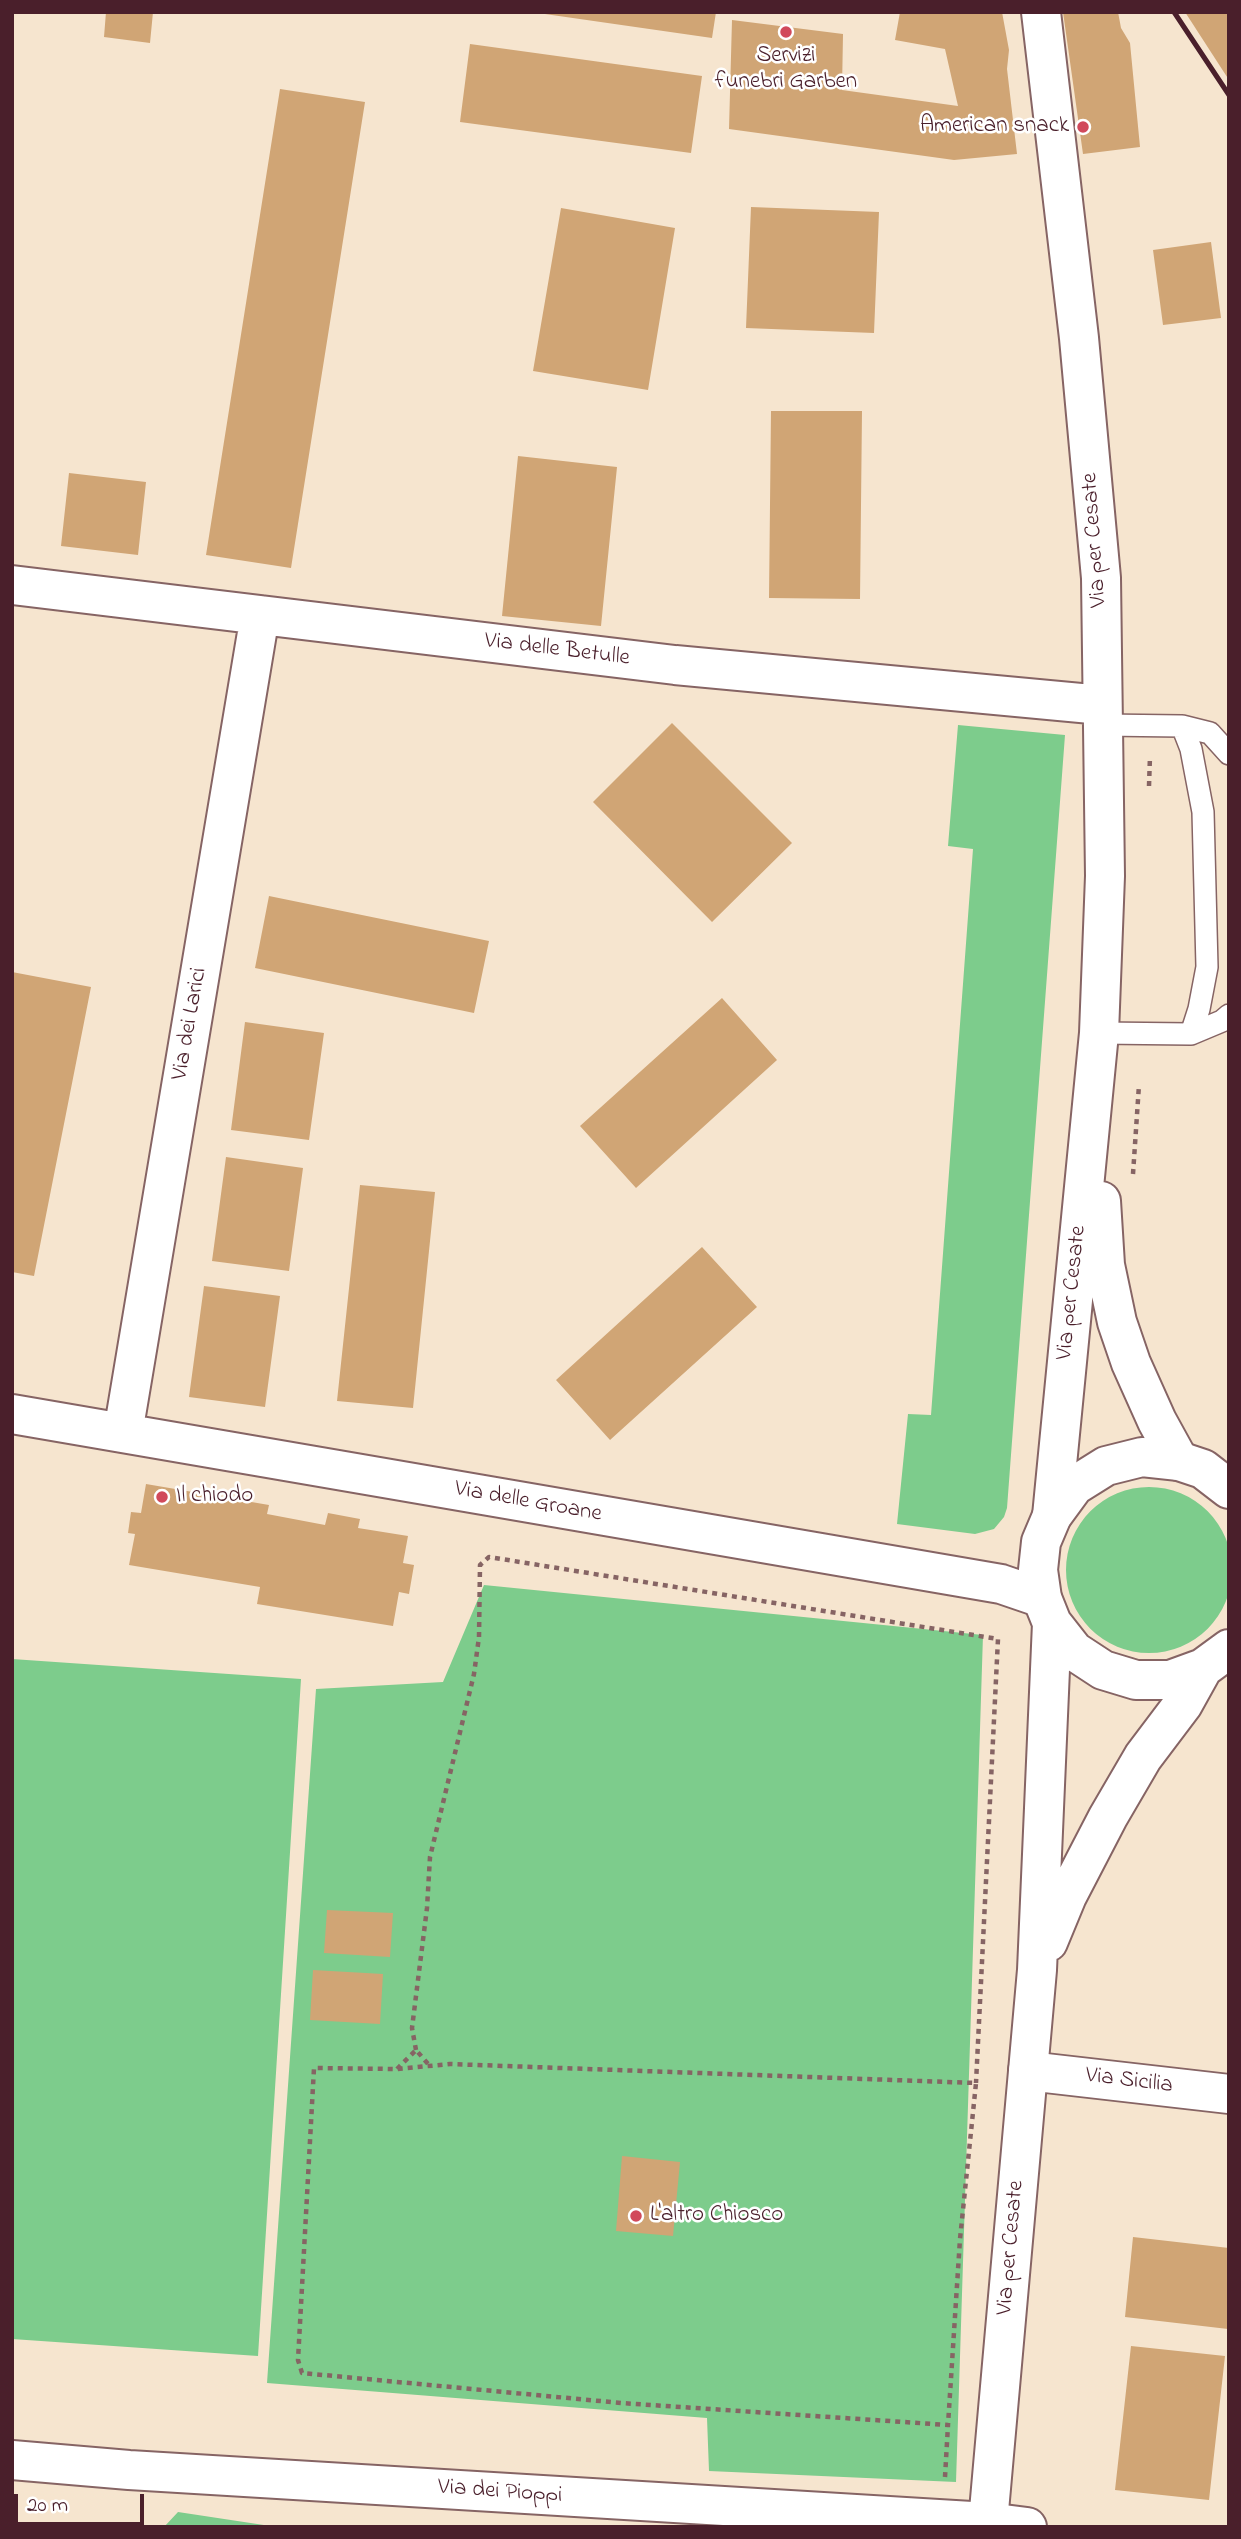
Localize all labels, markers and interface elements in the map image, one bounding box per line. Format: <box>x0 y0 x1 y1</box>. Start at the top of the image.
marker: Servizi funebri Garben <box>778 24 794 40</box>
place label: Servizi funebri Garben <box>715 43 857 97</box>
place label: American snack <box>920 113 1069 141</box>
marker: American snack <box>1075 119 1091 135</box>
street label: Via per Cesate <box>1078 472 1114 608</box>
street label: Via delle Betulle <box>483 628 631 674</box>
street label: Via dei Larici <box>168 965 214 1083</box>
street label: Via per Cesate <box>1052 1224 1094 1362</box>
street label: Via delle Groane <box>452 1476 604 1530</box>
place label: Il chiodo <box>176 1483 253 1511</box>
marker: Il chiodo <box>154 1489 170 1505</box>
street label: Via Sicilia <box>1084 2063 1174 2101</box>
street label: Via per Cesate <box>992 2180 1032 2316</box>
place label: L'altro Chiosco <box>650 2202 783 2230</box>
marker: L'altro Chiosco <box>628 2208 644 2224</box>
street label: Via dei Pioppi <box>437 2475 563 2511</box>
scale bar <box>18 2480 147 2524</box>
text: 20 m <box>27 2491 68 2521</box>

